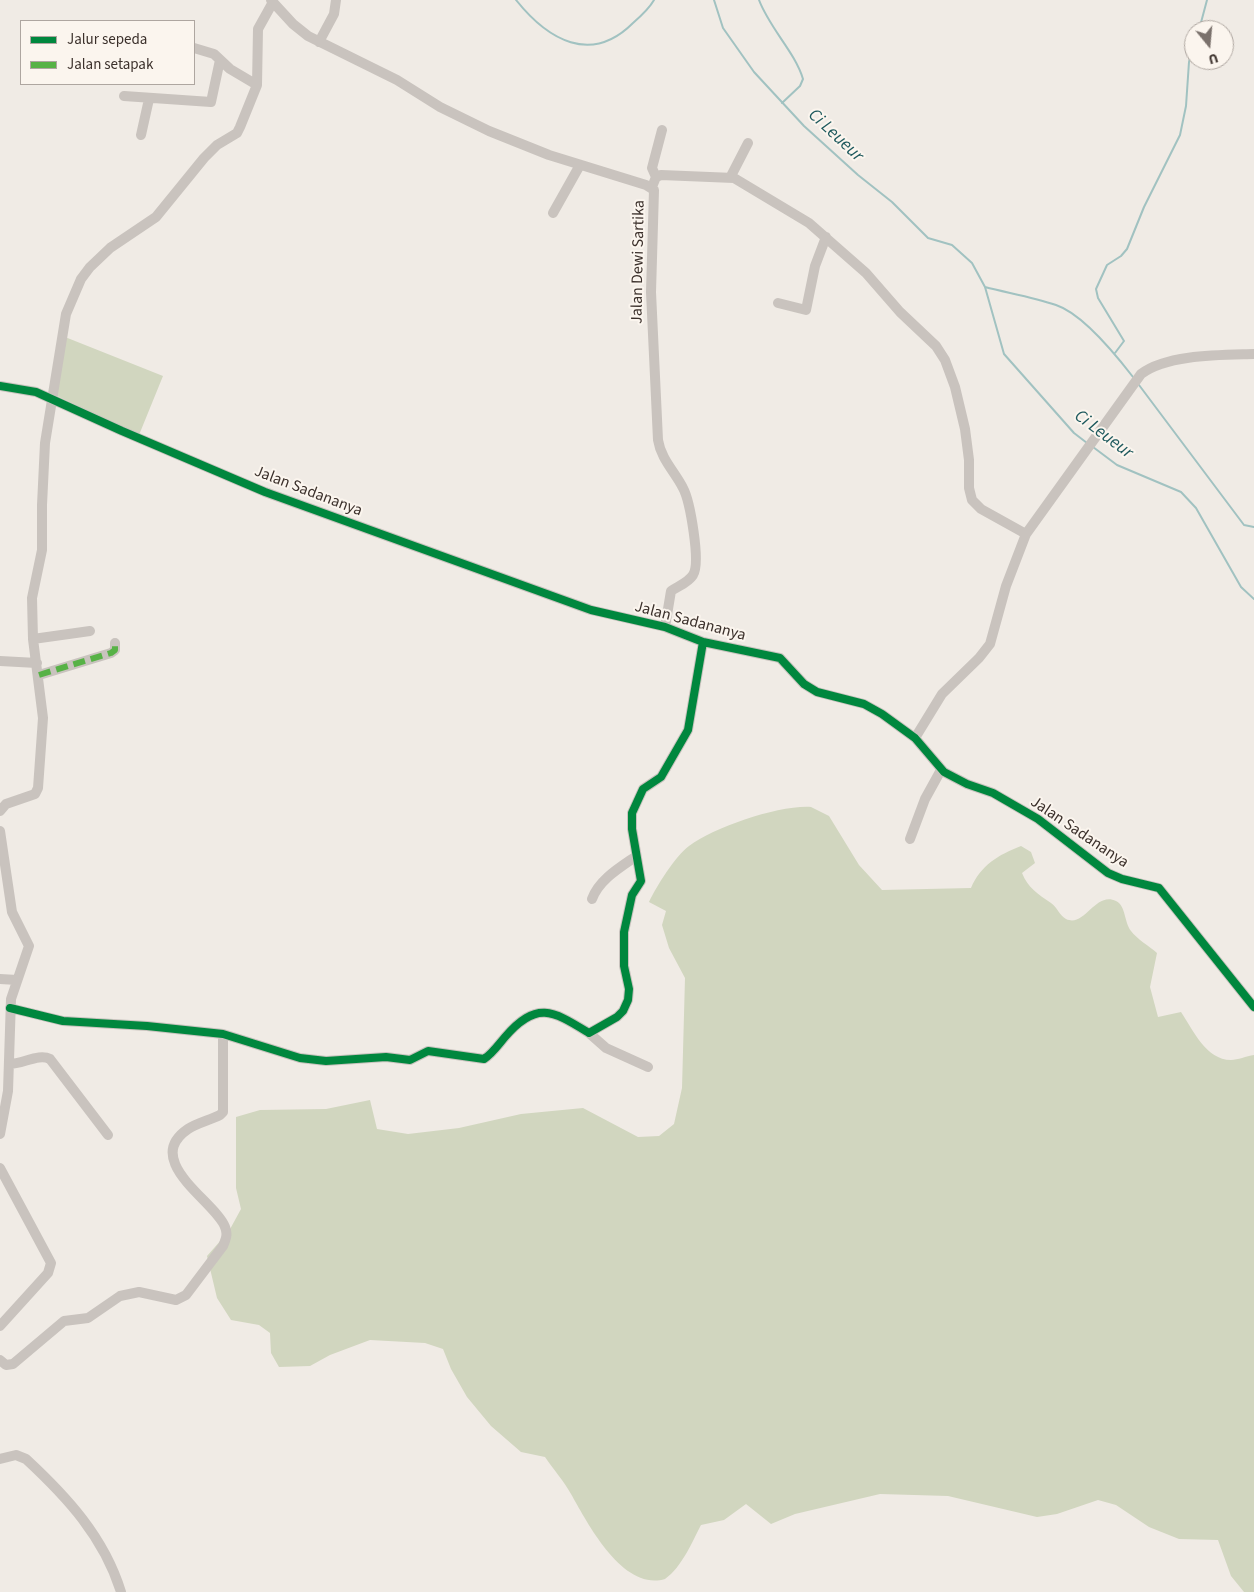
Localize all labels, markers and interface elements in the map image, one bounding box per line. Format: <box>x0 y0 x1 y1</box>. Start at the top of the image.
legend <box>20 20 195 85</box>
north arrow <box>1184 20 1234 70</box>
text: Jalur sepeda <box>67 29 147 50</box>
text: U <box>1206 47 1220 69</box>
text: Jalan setapak <box>67 54 153 75</box>
water label: Ci Leueur <box>803 105 867 167</box>
street label: Jalan Dewi Sartika <box>628 200 650 324</box>
water label: Ci Leueur <box>1069 406 1137 464</box>
street label: Jalan Sadananya <box>251 463 365 521</box>
street label: Jalan Sadananya <box>632 598 748 646</box>
street label: Jalan Sadananya <box>1026 793 1132 873</box>

